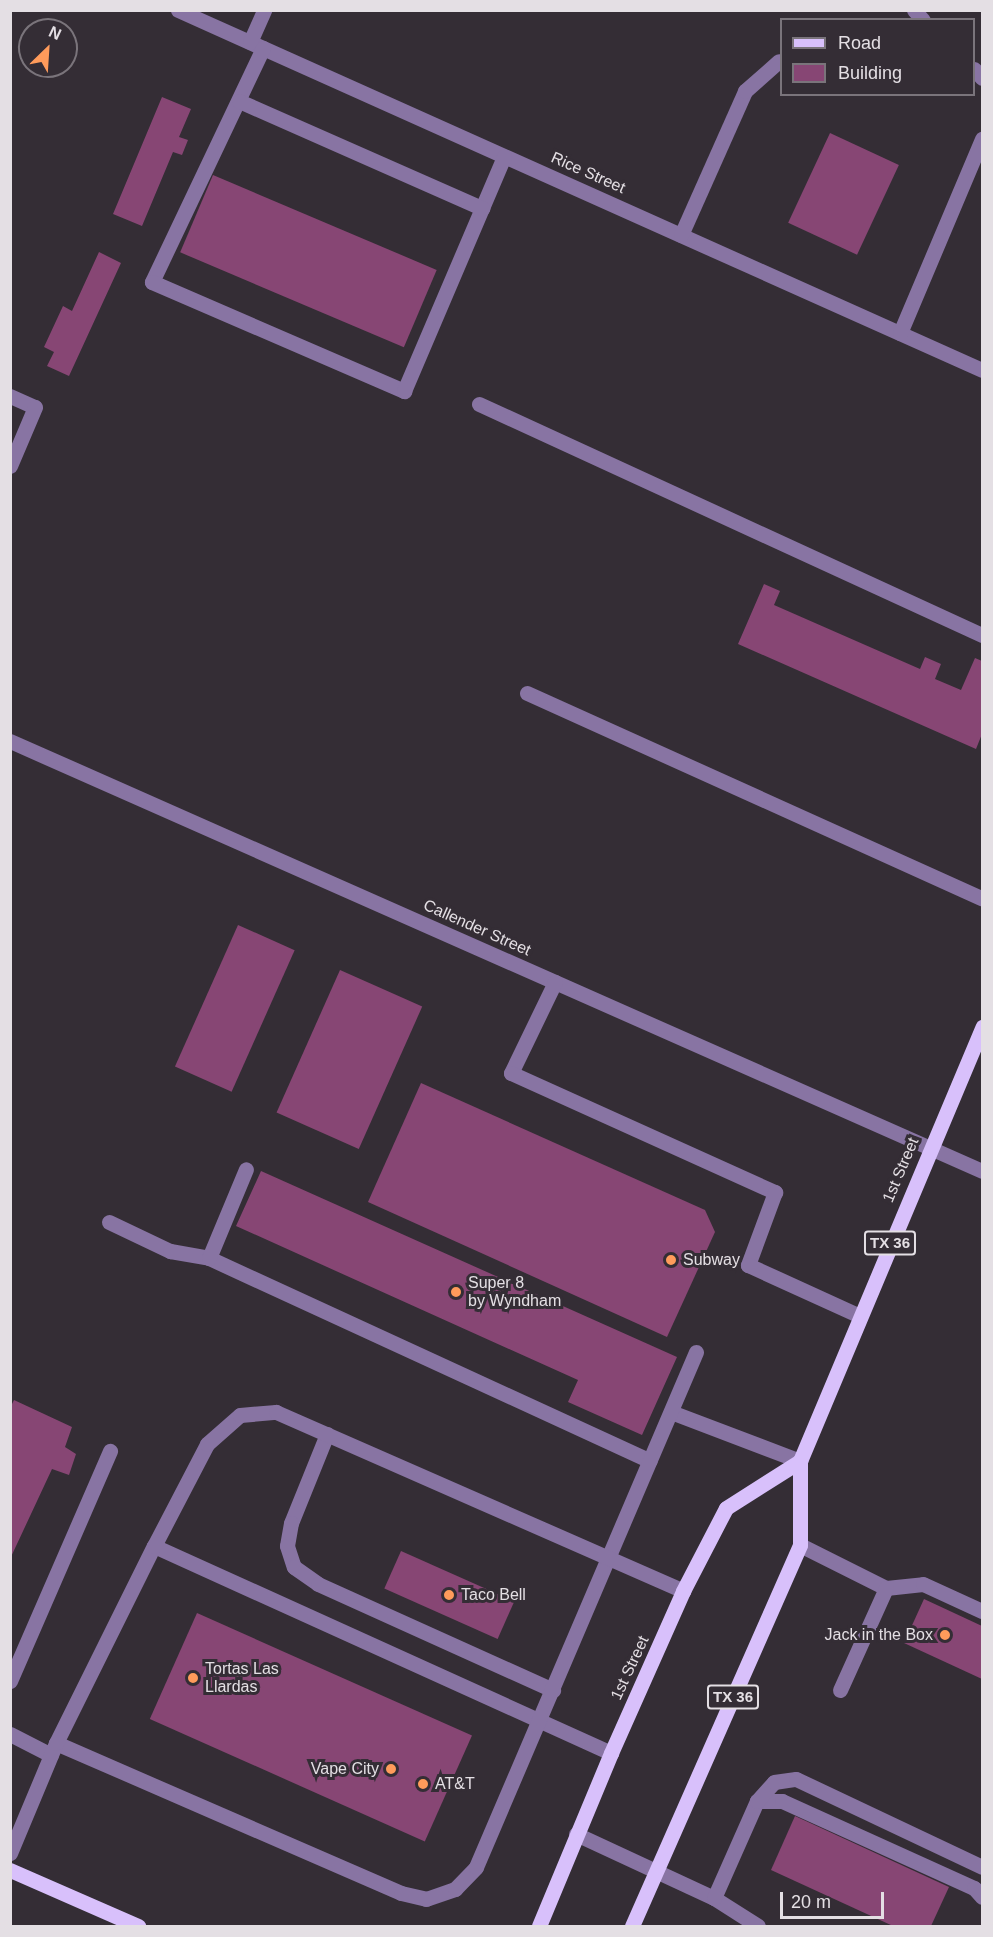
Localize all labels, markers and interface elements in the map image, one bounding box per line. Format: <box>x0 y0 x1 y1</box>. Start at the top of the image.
north arrow <box>18 18 78 78</box>
legend <box>780 18 975 96</box>
text: N <box>46 23 64 43</box>
text: Road <box>838 33 881 53</box>
text: Building <box>838 63 902 83</box>
street label: Rice Street <box>548 148 628 198</box>
street label: Callender Street <box>420 896 534 960</box>
street label: 1st Street <box>879 1135 923 1205</box>
road number: TX 36 <box>863 1231 917 1255</box>
place label: Subway <box>683 1250 740 1270</box>
marker: Subway <box>664 1253 678 1267</box>
place label: Super 8 by Wyndham <box>468 1273 561 1311</box>
marker: Super 8 by Wyndham <box>449 1285 463 1299</box>
place label: Taco Bell <box>461 1585 526 1605</box>
marker: Taco Bell <box>442 1588 456 1602</box>
place label: Jack in the Box <box>824 1625 933 1645</box>
marker: Jack in the Box <box>938 1628 952 1642</box>
street label: 1st Street <box>607 1633 653 1703</box>
place label: Tortas Las Llardas <box>205 1659 279 1697</box>
marker: Tortas Las Llardas <box>186 1671 200 1685</box>
road number: TX 36 <box>706 1685 760 1709</box>
place label: Vape City <box>311 1759 379 1779</box>
marker: Vape City <box>384 1762 398 1776</box>
place label: AT&T <box>435 1774 475 1794</box>
marker: AT&T <box>416 1777 430 1791</box>
scale bar <box>783 1880 886 1918</box>
text: 20 m <box>791 1892 831 1912</box>

